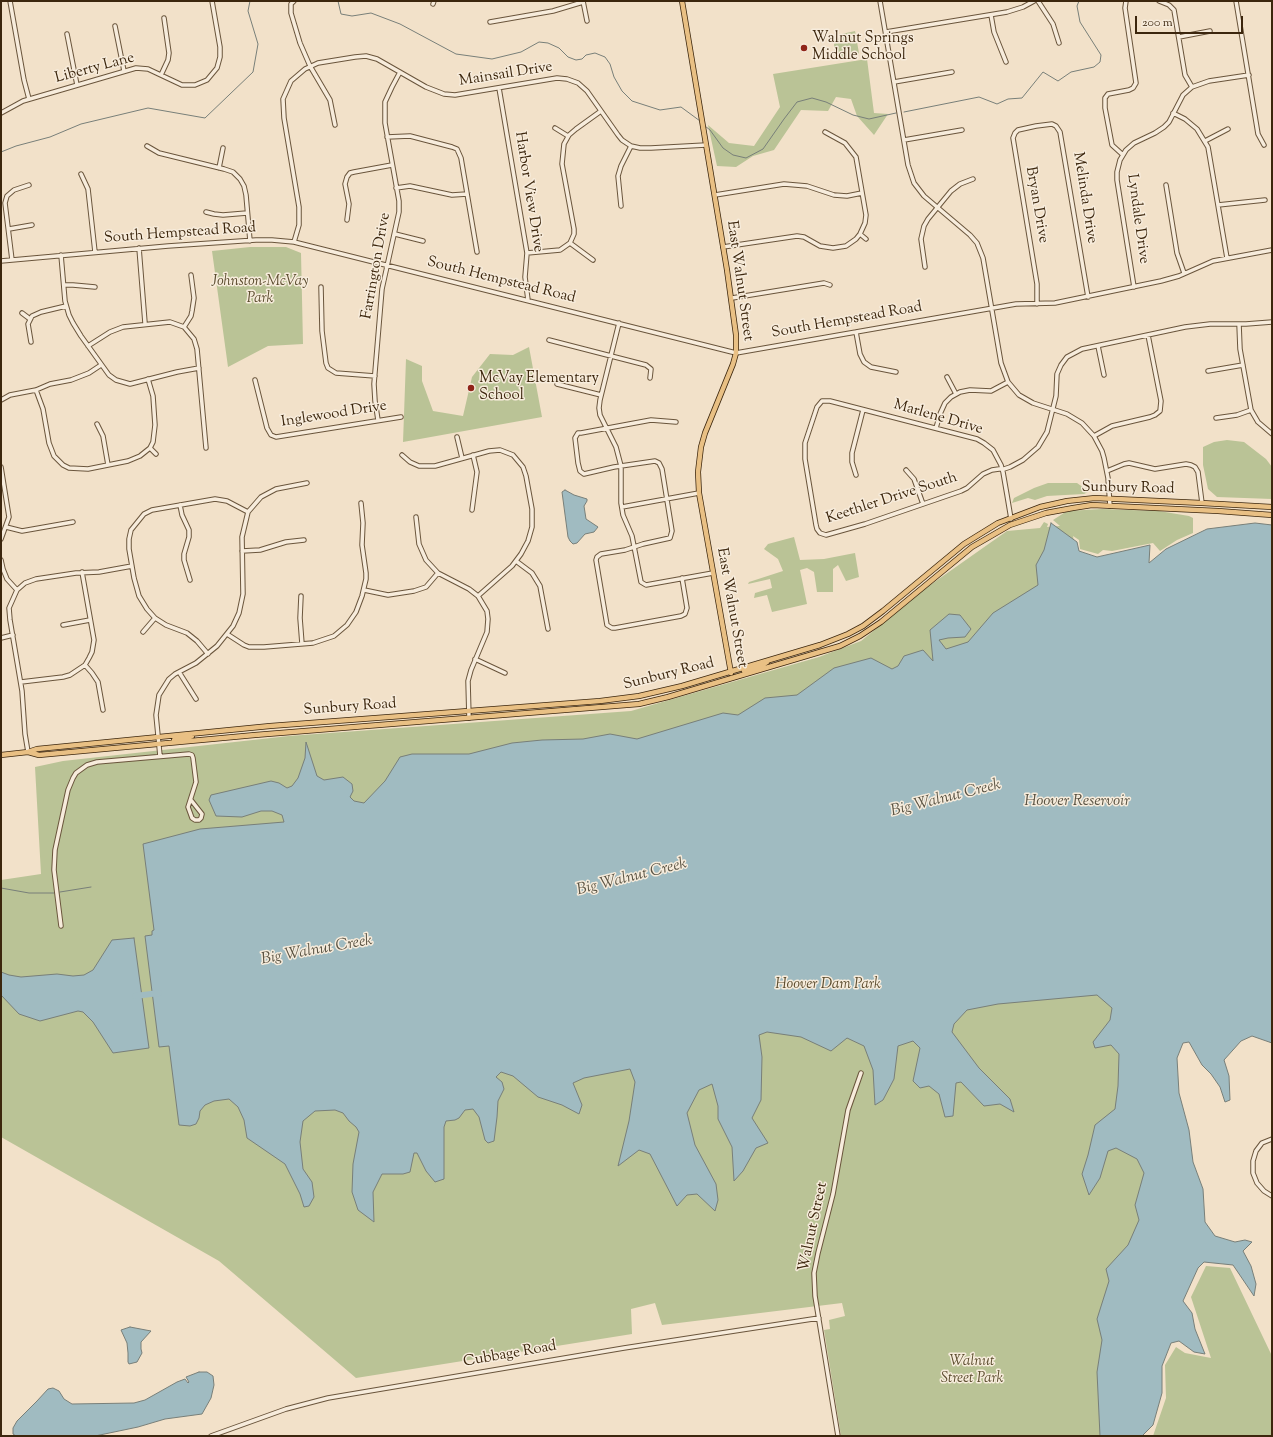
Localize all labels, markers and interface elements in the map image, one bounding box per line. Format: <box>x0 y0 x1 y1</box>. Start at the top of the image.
scale bar <box>1137 8 1245 34</box>
text: 200 m <box>1142 14 1173 32</box>
place label: Walnut Springs Middle School <box>812 30 914 65</box>
marker: Walnut Springs Middle School <box>799 43 809 53</box>
street label: Liberty Lane <box>53 50 137 88</box>
street label: Mainsail Drive <box>458 59 554 91</box>
street label: Harbor View Drive <box>510 130 546 254</box>
street label: Melinda Drive <box>1068 151 1100 245</box>
street label: Bryan Drive <box>1020 165 1052 245</box>
street label: Lyndale Drive <box>1122 173 1152 265</box>
street label: Farrington Drive <box>359 211 395 321</box>
street label: South Hempstead Road <box>103 220 257 248</box>
street label: East Walnut Street <box>722 220 756 342</box>
street label: South Hempstead Road <box>425 254 577 308</box>
park label: Johnston-McVay Park <box>212 273 308 308</box>
street label: South Hempstead Road <box>770 299 924 343</box>
place label: McVay Elementary School <box>479 370 599 405</box>
marker: McVay Elementary School <box>466 383 476 393</box>
street label: Marlene Drive <box>891 397 985 439</box>
street label: Inglewood Drive <box>280 398 388 432</box>
street label: Keethler Drive South <box>824 469 960 529</box>
street label: Sunbury Road <box>1081 479 1175 499</box>
street label: East Walnut Street <box>712 547 750 669</box>
street label: Sunbury Road <box>622 655 716 695</box>
street label: Sunbury Road <box>303 696 397 720</box>
water label: Big Walnut Creek <box>889 776 1003 822</box>
water label: Hoover Reservoir <box>1024 792 1130 812</box>
water label: Big Walnut Creek <box>575 855 689 901</box>
water label: Big Walnut Creek <box>260 932 374 970</box>
park label: Hoover Dam Park <box>775 976 881 994</box>
street label: Walnut Street <box>796 1180 832 1274</box>
street label: Cubbage Road <box>462 1338 558 1372</box>
park label: Walnut Street Park <box>941 1353 1003 1388</box>

